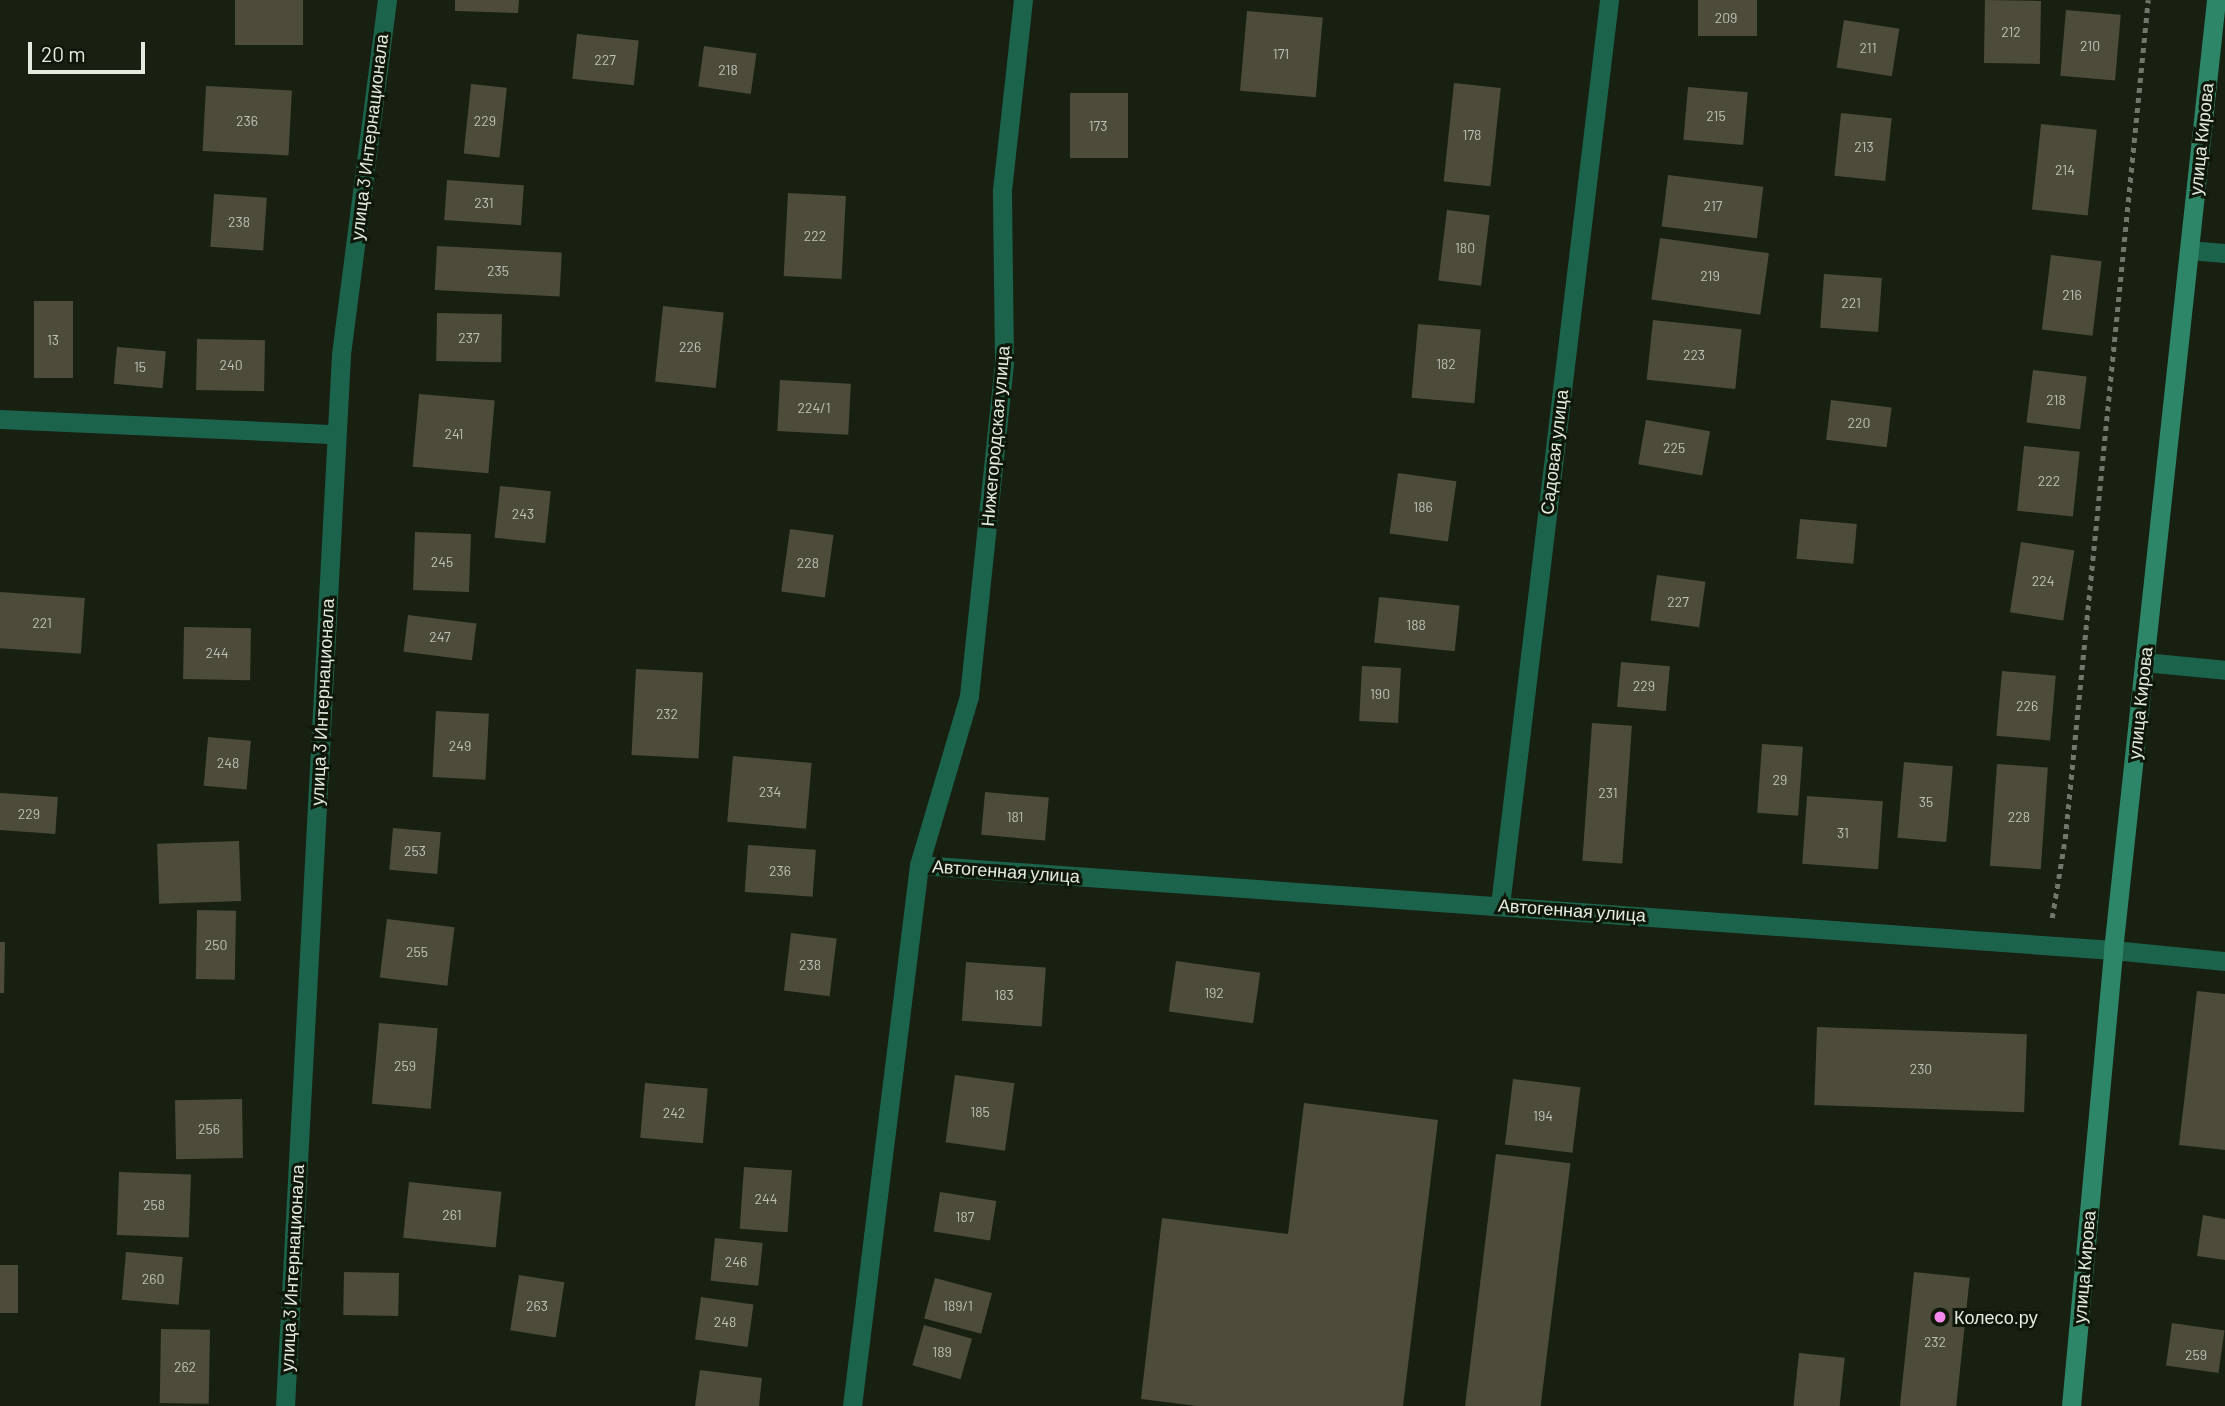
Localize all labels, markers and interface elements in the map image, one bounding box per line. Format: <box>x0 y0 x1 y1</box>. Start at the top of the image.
house number: 209 <box>1715 10 1737 26</box>
house number: 212 <box>2001 24 2021 40</box>
scale bar <box>32 28 149 72</box>
street label: улица 3 Интернационала <box>346 33 392 241</box>
house number: 210 <box>2080 38 2100 54</box>
house number: 211 <box>1859 40 1877 56</box>
text: 20 m <box>41 41 86 66</box>
house number: 171 <box>1273 46 1289 62</box>
house number: 227 <box>594 52 616 68</box>
house number: 218 <box>718 62 738 78</box>
street label: улица Кирова <box>2184 82 2218 196</box>
house number: 215 <box>1706 108 1726 124</box>
house number: 236 <box>236 113 258 129</box>
house number: 229 <box>474 113 496 129</box>
house number: 173 <box>1089 118 1107 134</box>
house number: 178 <box>1463 127 1481 143</box>
house number: 213 <box>1854 139 1874 155</box>
house number: 214 <box>2055 162 2075 178</box>
house number: 231 <box>474 195 494 211</box>
house number: 217 <box>1704 198 1722 214</box>
house number: 238 <box>228 214 250 230</box>
house number: 222 <box>804 228 826 244</box>
house number: 180 <box>1455 240 1475 256</box>
house number: 235 <box>487 263 509 279</box>
house number: 219 <box>1700 268 1720 284</box>
house number: 216 <box>2062 287 2082 303</box>
house number: 221 <box>1841 295 1861 311</box>
house number: 237 <box>458 330 480 346</box>
house number: 13 <box>47 332 59 348</box>
house number: 226 <box>679 339 701 355</box>
street label: Нижегородская улица <box>976 345 1014 527</box>
house number: 223 <box>1683 347 1705 363</box>
house number: 182 <box>1436 356 1456 372</box>
house number: 240 <box>219 357 243 373</box>
house number: 15 <box>134 359 146 375</box>
street label: Садовая улица <box>1536 388 1572 516</box>
house number: 218 <box>2046 392 2066 408</box>
house number: 224/1 <box>797 400 831 416</box>
house number: 220 <box>1848 415 1870 431</box>
house number: 241 <box>445 426 463 442</box>
house number: 225 <box>1663 440 1685 456</box>
house number: 222 <box>2038 473 2060 489</box>
house number: 186 <box>1413 499 1433 515</box>
house number: 243 <box>512 506 534 522</box>
house number: 245 <box>431 554 453 570</box>
house number: 228 <box>797 555 819 571</box>
house number: 224 <box>2032 573 2054 589</box>
house number: 227 <box>1667 594 1689 610</box>
street label: улица 3 Интернационала <box>306 598 338 806</box>
house number: 221 <box>32 615 52 631</box>
house number: 188 <box>1406 617 1426 633</box>
house number: 247 <box>429 629 451 645</box>
house number: 244 <box>206 645 228 661</box>
street label: улица Кирова <box>2123 646 2157 760</box>
house number: 229 <box>1633 678 1655 694</box>
house number: 190 <box>1370 686 1390 702</box>
house number: 226 <box>2016 698 2038 714</box>
house number: 232 <box>656 706 678 722</box>
house number: 249 <box>449 738 471 754</box>
house number: 248 <box>217 755 239 771</box>
house number: 29 <box>1773 772 1787 788</box>
house number: 234 <box>759 784 781 800</box>
house number: 231 <box>1598 785 1618 801</box>
house number: 35 <box>1919 794 1933 810</box>
house number: 229 <box>18 806 40 822</box>
house number: 181 <box>1007 809 1023 825</box>
house number: 228 <box>2008 809 2030 825</box>
house number: 31 <box>1837 825 1849 841</box>
house number: 253 <box>404 843 426 859</box>
street label: Автогенная улица <box>931 855 1081 887</box>
house number: 236 <box>769 863 791 879</box>
street label: Автогенная улица <box>1497 894 1647 926</box>
house number: 250 <box>205 937 227 953</box>
house number: 255 <box>406 944 428 960</box>
house number: 238 <box>799 957 821 973</box>
house number: 192 <box>1204 985 1224 1001</box>
house number: 183 <box>994 987 1014 1003</box>
house number: 259 <box>394 1058 416 1074</box>
house number: 230 <box>1910 1061 1932 1077</box>
house number: 185 <box>970 1104 990 1120</box>
house number: 242 <box>663 1105 685 1121</box>
house number: 194 <box>1533 1108 1553 1124</box>
house number: 256 <box>198 1121 220 1137</box>
street label: улица 3 Интернационала <box>276 1164 308 1372</box>
house number: 244 <box>755 1191 777 1207</box>
house number: 258 <box>143 1197 165 1213</box>
house number: 261 <box>442 1207 462 1223</box>
house number: 187 <box>956 1209 974 1225</box>
street label: улица Кирова <box>2068 1210 2100 1324</box>
house number: 246 <box>725 1254 747 1270</box>
house number: 260 <box>142 1271 164 1287</box>
house number: 263 <box>526 1298 548 1314</box>
house number: 189/1 <box>943 1298 973 1314</box>
place label: Колесо.ру <box>1954 1306 2038 1328</box>
marker: Колесо.ру <box>1932 1309 1948 1325</box>
house number: 248 <box>714 1314 736 1330</box>
house number: 232 <box>1924 1334 1946 1350</box>
house number: 189 <box>932 1344 952 1360</box>
house number: 259 <box>2185 1347 2207 1363</box>
house number: 262 <box>174 1359 196 1375</box>

